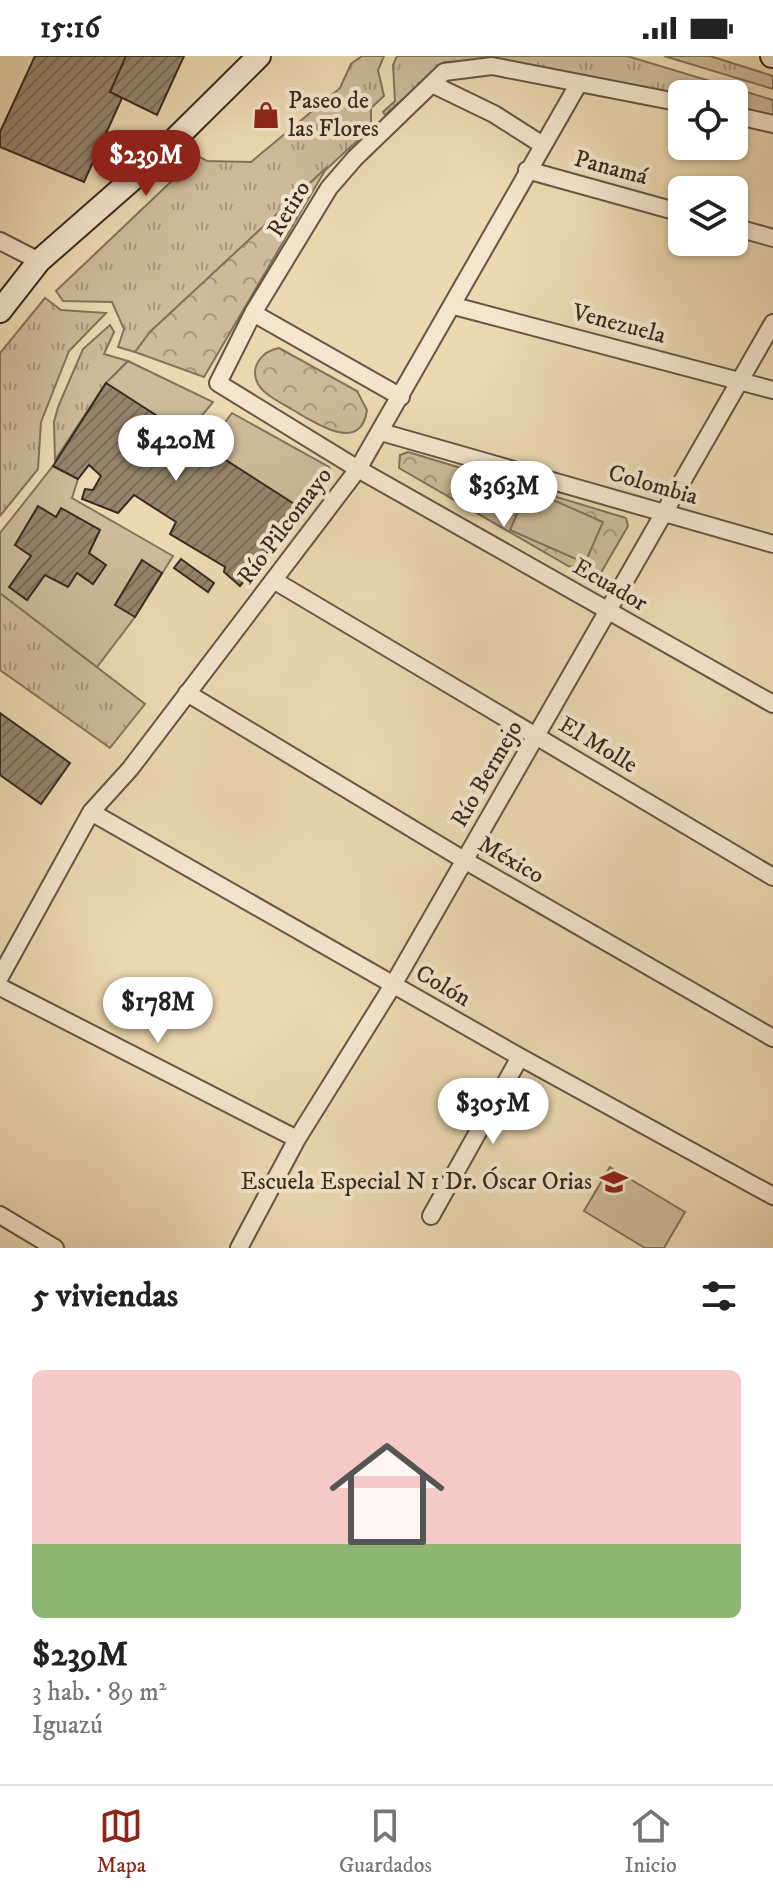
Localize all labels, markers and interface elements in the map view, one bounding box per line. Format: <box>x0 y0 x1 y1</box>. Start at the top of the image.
text: 15:16 <box>40 10 100 47</box>
map controls <box>668 80 748 256</box>
button: locate <box>668 80 748 160</box>
place label: Paseo de las Flores <box>288 86 379 144</box>
shop icon: Paseo de las Flores <box>251 100 281 130</box>
pin: $239M <box>90 130 202 198</box>
text: $239M <box>109 139 183 172</box>
street label: Panamá <box>571 144 652 192</box>
street label: Retiro <box>261 175 317 243</box>
button: layers <box>668 176 748 256</box>
street label: Venezuela <box>568 297 670 351</box>
pin: $420M <box>120 415 232 483</box>
text: $420M <box>136 424 216 457</box>
street label: Colombia <box>605 458 702 512</box>
street label: Río Pilcomayo <box>231 461 339 591</box>
pin: $363M <box>448 461 560 529</box>
text: $363M <box>469 470 539 503</box>
street label: Ecuador <box>567 552 653 618</box>
street label: El Molle <box>553 710 643 780</box>
street label: Río Bermejo <box>444 715 530 833</box>
street label: México <box>473 829 549 891</box>
street label: Colón <box>410 958 476 1014</box>
pin: $178M <box>102 977 214 1045</box>
text: $178M <box>121 986 195 1019</box>
pin: $305M <box>437 1078 549 1146</box>
text: $305M <box>456 1087 530 1120</box>
place label: Escuela Especial N 1 Dr. Óscar Orias <box>240 1166 592 1197</box>
school or university icon: Escuela Especial N 1 Dr. Óscar Orias <box>599 1167 629 1197</box>
icon: filters <box>697 1274 741 1318</box>
text: 5 viviendas <box>32 1275 178 1317</box>
icon: home <box>315 1422 459 1566</box>
text: $239M <box>32 1634 128 1676</box>
text: 3 hab. · 89 m² <box>32 1676 166 1709</box>
text: Iguazú <box>32 1709 103 1742</box>
tab: Mapa <box>96 1804 146 1879</box>
tab: Guardados <box>339 1804 432 1879</box>
tab: Inicio <box>625 1804 677 1879</box>

